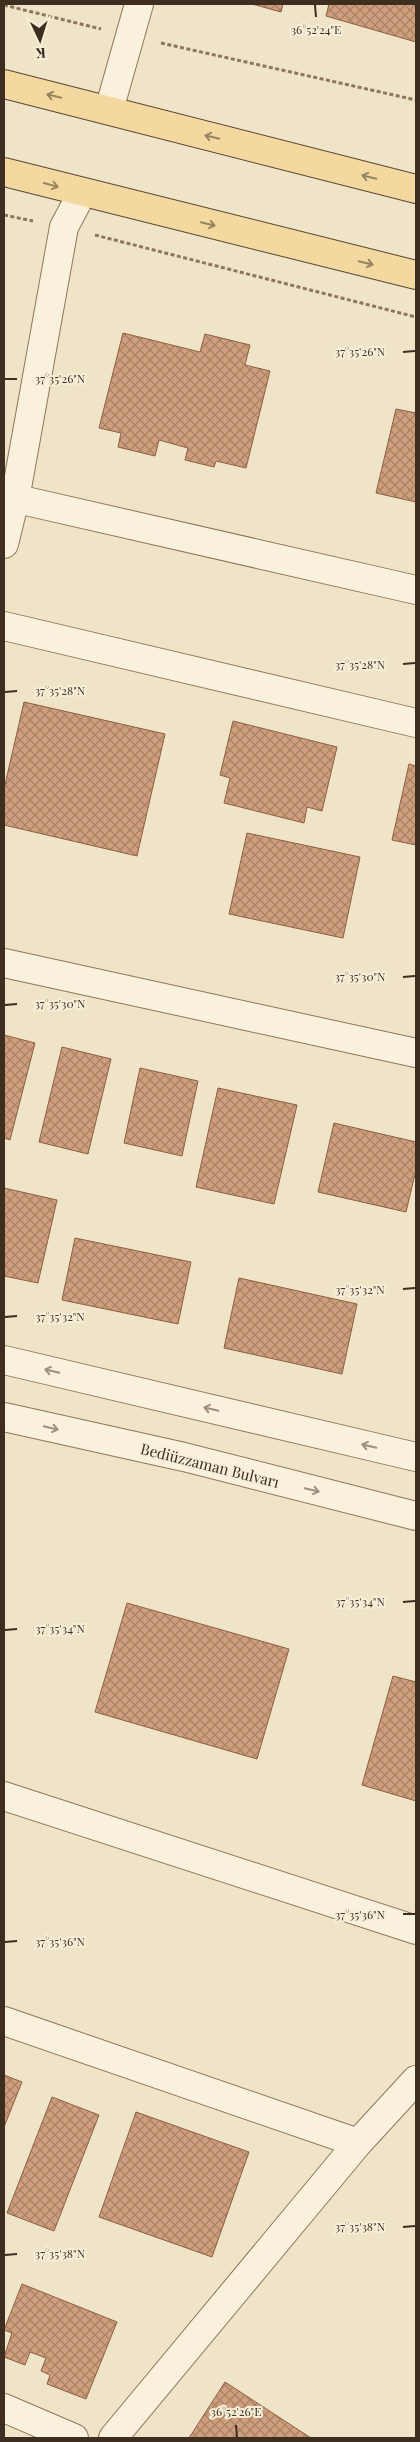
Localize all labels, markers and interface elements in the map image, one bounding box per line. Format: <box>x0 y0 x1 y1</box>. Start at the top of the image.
north arrow <box>15 15 65 65</box>
text: 36°52'24"E <box>291 21 341 37</box>
text: K <box>34 44 47 63</box>
one-way arrow <box>47 91 63 100</box>
one-way arrow <box>204 131 220 141</box>
one-way arrow <box>362 172 378 181</box>
one-way arrow <box>42 181 58 190</box>
one-way arrow <box>200 220 216 229</box>
one-way arrow <box>358 259 374 268</box>
text: 37°35'26"N <box>335 343 386 359</box>
text: 37°35'26"N <box>35 370 86 386</box>
text: 37°35'28"N <box>335 656 386 672</box>
text: 37°35'28"N <box>35 682 86 698</box>
text: 37°35'30"N <box>334 968 386 984</box>
text: 37°35'30"N <box>34 995 86 1011</box>
text: 37°35'32"N <box>335 1281 385 1297</box>
text: 37°35'32"N <box>35 1308 85 1324</box>
one-way arrow <box>45 1366 61 1375</box>
one-way arrow <box>203 1404 219 1413</box>
one-way arrow <box>43 1424 59 1433</box>
street label: Bediüzzaman Bulvarı <box>139 1438 282 1492</box>
one-way arrow <box>361 1441 377 1450</box>
one-way arrow <box>303 1486 319 1495</box>
text: 37°35'34"N <box>335 1593 385 1609</box>
text: 37°35'34"N <box>35 1620 85 1636</box>
text: 37°35'36"N <box>335 1906 386 1922</box>
text: 37°35'36"N <box>35 1933 86 1949</box>
text: 37°35'38"N <box>335 2218 386 2234</box>
text: 37°35'38"N <box>35 2245 86 2261</box>
text: 36°52'26"E <box>210 2403 262 2419</box>

